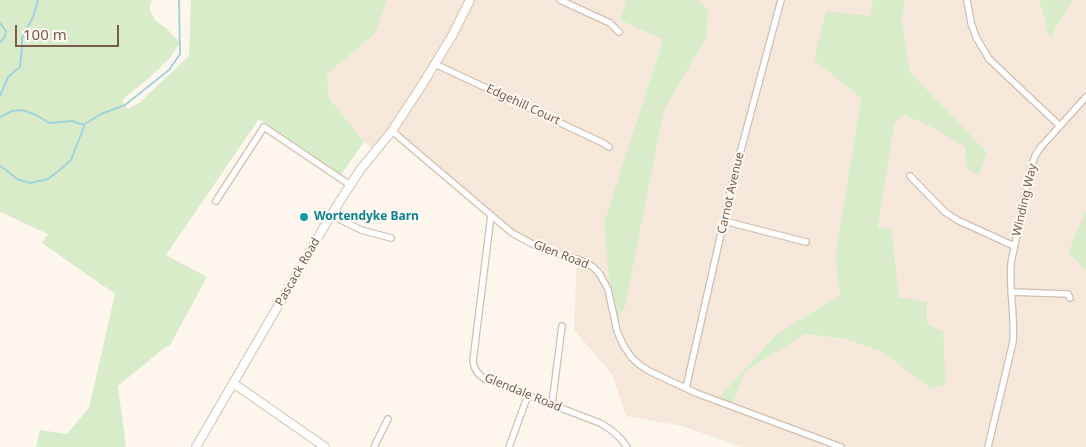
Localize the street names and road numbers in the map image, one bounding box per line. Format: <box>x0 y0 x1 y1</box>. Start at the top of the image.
street label: Edgehill Court <box>484 82 562 128</box>
street label: Carnot Avenue <box>715 151 747 235</box>
street label: Winding Way <box>1010 162 1040 238</box>
street label: Pascack Road <box>273 235 323 309</box>
street label: Glen Road <box>531 238 591 272</box>
street label: Glendale Road <box>482 371 564 415</box>

